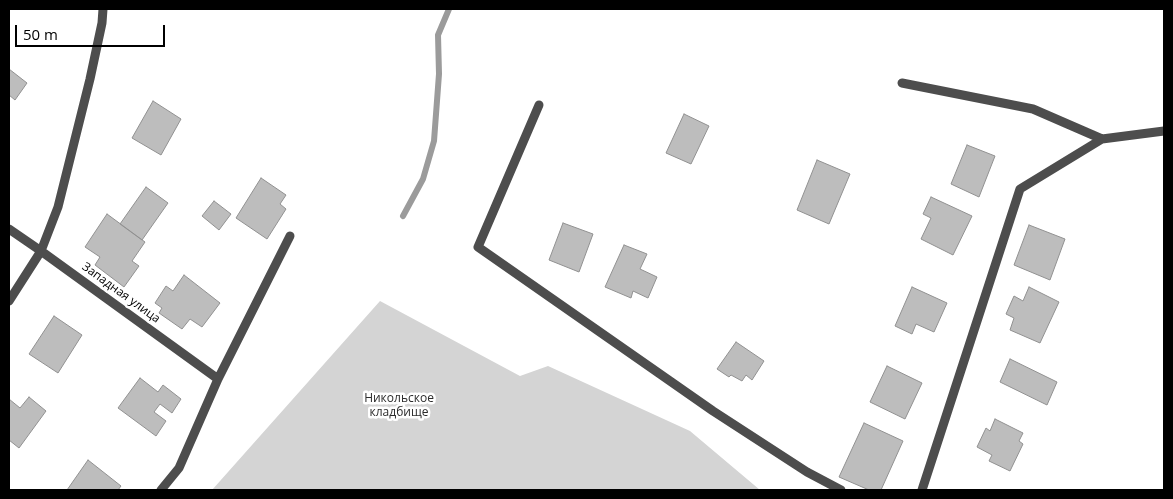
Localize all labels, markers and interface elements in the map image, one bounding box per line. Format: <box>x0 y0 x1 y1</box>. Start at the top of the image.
scale bar <box>18 15 168 47</box>
text: 50 m <box>23 24 58 44</box>
street label: Западная улица <box>79 260 163 326</box>
park label: Никольское кладбище <box>364 392 434 420</box>

